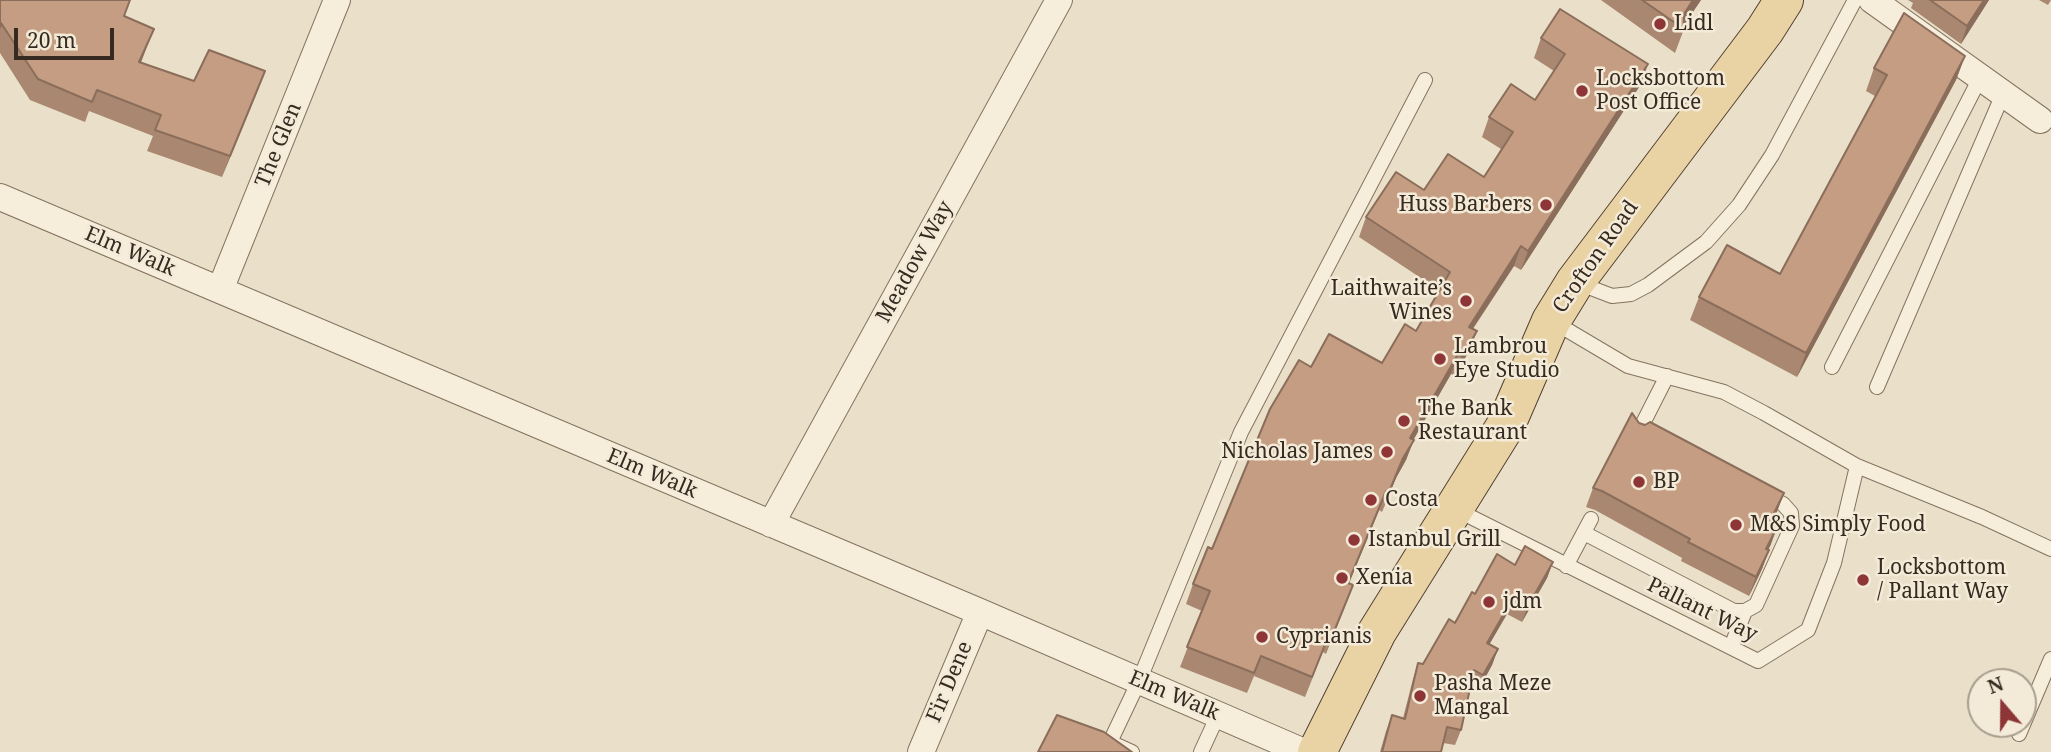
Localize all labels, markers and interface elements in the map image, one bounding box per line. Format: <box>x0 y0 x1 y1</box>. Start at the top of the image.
place label: Lidl <box>1674 11 1713 37</box>
scale bar <box>18 14 117 58</box>
marker: Lidl <box>1652 16 1668 32</box>
text: 20 m <box>27 26 76 54</box>
place label: Locksbottom Post Office <box>1596 66 1725 116</box>
marker: Locksbottom Post Office <box>1574 83 1590 99</box>
street label: The Glen <box>251 99 307 191</box>
place label: Huss Barbers <box>1399 192 1532 218</box>
street label: Crofton Road <box>1548 196 1644 318</box>
street label: Meadow Way <box>871 197 959 327</box>
marker: Huss Barbers <box>1538 197 1554 213</box>
street label: Elm Walk <box>81 222 179 282</box>
place label: Laithwaite’s Wines <box>1331 276 1452 326</box>
marker: Laithwaite’s Wines <box>1458 293 1474 309</box>
place label: Lambrou Eye Studio <box>1454 334 1560 384</box>
marker: Lambrou Eye Studio <box>1432 351 1448 367</box>
place label: The Bank Restaurant <box>1418 396 1527 446</box>
marker: The Bank Restaurant <box>1396 413 1412 429</box>
place label: Nicholas James <box>1221 439 1373 465</box>
street label: Elm Walk <box>603 444 701 504</box>
marker: Nicholas James <box>1379 444 1395 460</box>
place label: BP <box>1653 469 1679 495</box>
marker: BP <box>1631 474 1647 490</box>
place label: Costa <box>1385 487 1439 513</box>
marker: Costa <box>1363 492 1379 508</box>
place label: M&S Simply Food <box>1750 512 1926 538</box>
marker: M&S Simply Food <box>1728 517 1744 533</box>
place label: Istanbul Grill <box>1368 527 1501 553</box>
marker: Istanbul Grill <box>1346 532 1362 548</box>
place label: Locksbottom / Pallant Way <box>1877 555 2008 605</box>
place label: Xenia <box>1356 565 1413 591</box>
marker: Xenia <box>1334 570 1350 586</box>
street label: Pallant Way <box>1643 572 1761 648</box>
marker: Locksbottom / Pallant Way <box>1855 572 1871 588</box>
place label: jdm <box>1503 589 1542 615</box>
marker: jdm <box>1481 594 1497 610</box>
place label: Cyprianis <box>1276 624 1372 650</box>
marker: Cyprianis <box>1254 629 1270 645</box>
street label: Fir Dene <box>922 638 978 726</box>
street label: Elm Walk <box>1125 666 1223 726</box>
north arrow <box>1967 668 2037 738</box>
text: N <box>1984 670 2007 700</box>
place label: Pasha Meze Mangal <box>1434 671 1551 721</box>
marker: Pasha Meze Mangal <box>1412 688 1428 704</box>

